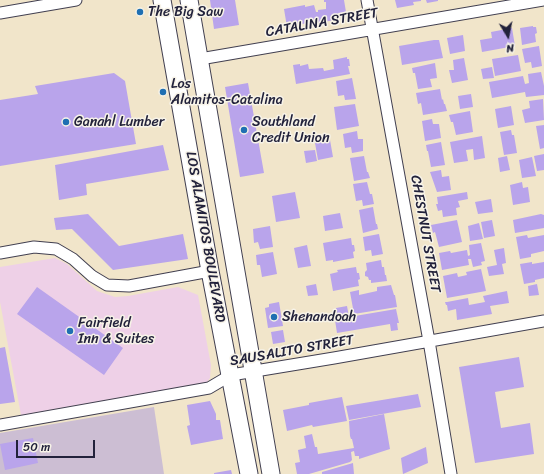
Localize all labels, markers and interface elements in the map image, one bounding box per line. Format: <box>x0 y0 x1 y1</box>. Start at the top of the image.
place label: The Big Saw <box>148 4 223 20</box>
street label: CATALINA STREET <box>264 5 380 41</box>
marker: The Big Saw <box>135 7 145 17</box>
north arrow <box>488 16 528 56</box>
text: N <box>505 38 516 58</box>
place label: Los Alamitos-Catalina <box>171 76 283 108</box>
marker: Los Alamitos-Catalina <box>158 87 168 97</box>
place label: Ganahl Lumber <box>74 114 164 130</box>
place label: Southland Credit Union <box>252 114 330 146</box>
marker: Ganahl Lumber <box>61 117 71 127</box>
marker: Southland Credit Union <box>239 125 249 135</box>
street label: LOS ALAMITOS BOULEVARD <box>182 150 228 324</box>
street label: CHESTNUT STREET <box>406 174 444 294</box>
place label: Shenandoah <box>282 309 356 325</box>
marker: Shenandoah <box>269 312 279 322</box>
place label: Fairfield Inn & Suites <box>78 315 154 348</box>
marker: Fairfield Inn & Suites <box>65 326 75 336</box>
street label: SAUSALITO STREET <box>229 332 355 370</box>
scale bar <box>18 432 97 458</box>
text: 50 m <box>23 436 50 458</box>

